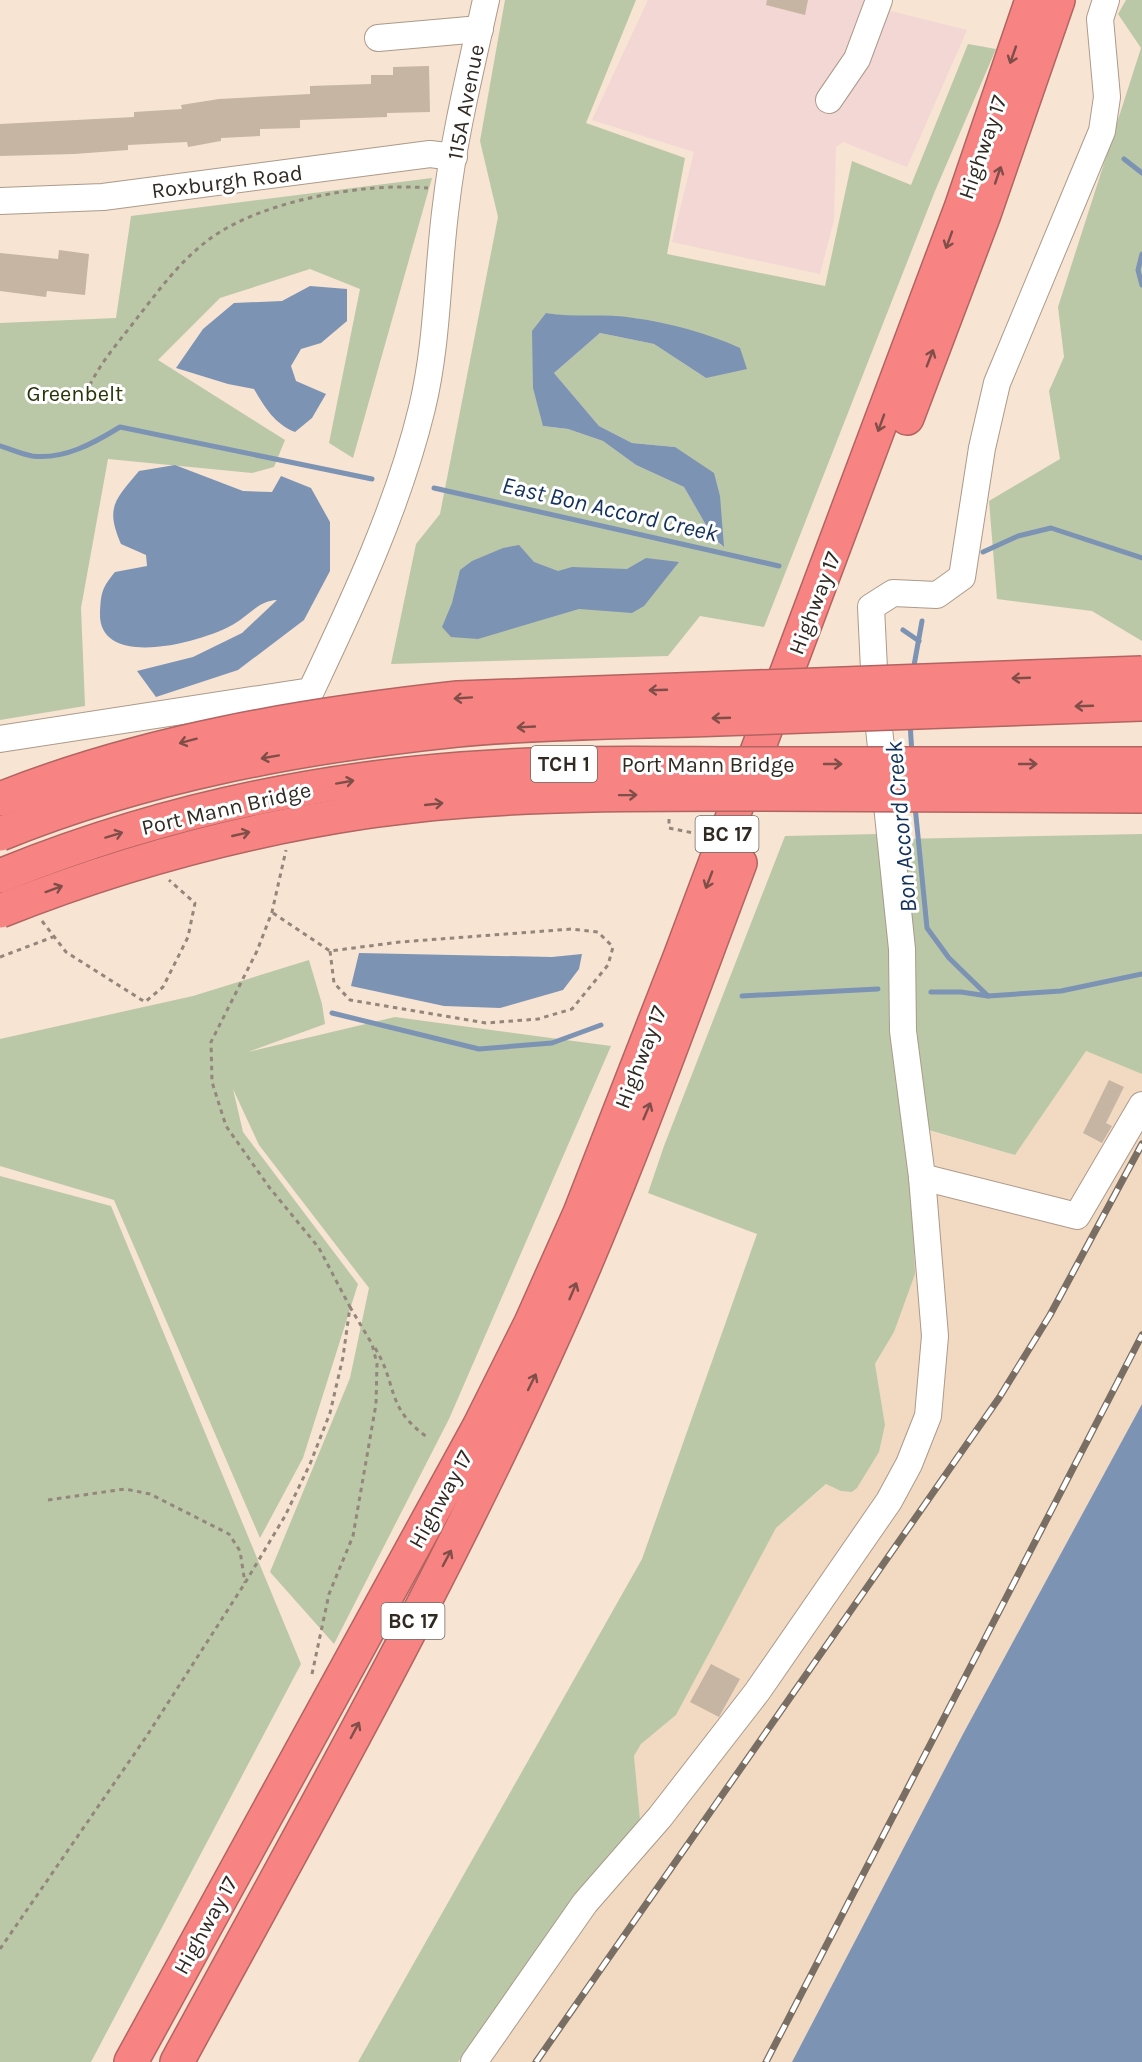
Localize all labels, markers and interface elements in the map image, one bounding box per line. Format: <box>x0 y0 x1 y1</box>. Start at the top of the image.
street label: 115A Avenue <box>442 42 490 162</box>
one-way arrow <box>1006 45 1017 64</box>
street label: Highway 17 <box>953 92 1013 203</box>
street label: Roxburgh Road <box>150 160 304 204</box>
one-way arrow <box>993 166 1004 185</box>
one-way arrow <box>943 230 954 249</box>
one-way arrow <box>925 349 936 368</box>
park label: Greenbelt <box>27 381 123 407</box>
one-way arrow <box>875 413 886 431</box>
water label: East Bon Accord Creek <box>499 471 721 548</box>
street label: Highway 17 <box>783 548 846 658</box>
one-way arrow <box>1011 672 1031 683</box>
one-way arrow <box>648 685 668 696</box>
one-way arrow <box>453 693 473 704</box>
one-way arrow <box>1074 700 1094 712</box>
one-way arrow <box>711 713 731 724</box>
one-way arrow <box>516 721 536 732</box>
one-way arrow <box>179 736 198 748</box>
water label: Bon Accord Creek <box>879 739 922 914</box>
road number: TCH 1 <box>531 746 597 782</box>
one-way arrow <box>261 752 280 763</box>
street label: Port Mann Bridge <box>621 752 795 778</box>
one-way arrow <box>823 758 843 770</box>
one-way arrow <box>1018 758 1038 770</box>
one-way arrow <box>335 776 354 787</box>
street label: Port Mann Bridge <box>139 777 313 841</box>
one-way arrow <box>618 789 638 801</box>
one-way arrow <box>423 798 443 809</box>
road number: BC 17 <box>696 816 758 852</box>
one-way arrow <box>104 828 123 839</box>
one-way arrow <box>231 828 250 839</box>
one-way arrow <box>703 870 714 889</box>
one-way arrow <box>45 883 63 894</box>
street label: Highway 17 <box>609 1002 672 1112</box>
one-way arrow <box>642 1102 653 1120</box>
one-way arrow <box>568 1282 579 1301</box>
one-way arrow <box>527 1374 539 1392</box>
street label: Highway 17 <box>403 1446 478 1553</box>
one-way arrow <box>441 1550 453 1567</box>
road number: BC 17 <box>382 1603 444 1639</box>
one-way arrow <box>349 1722 361 1739</box>
street label: Highway 17 <box>168 1872 243 1979</box>

